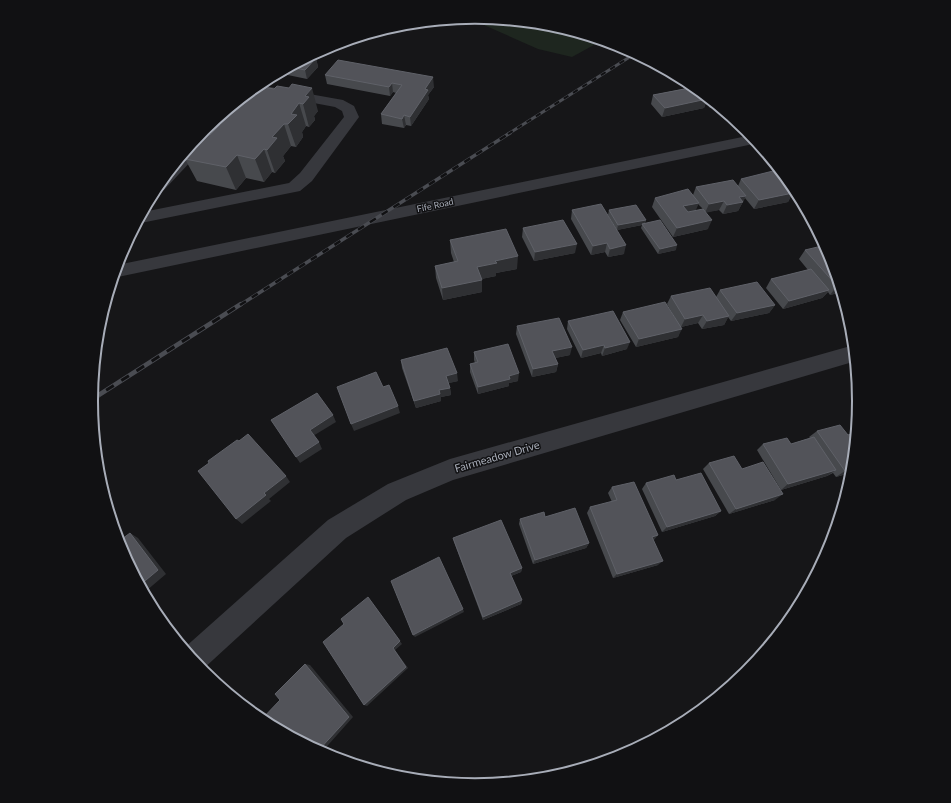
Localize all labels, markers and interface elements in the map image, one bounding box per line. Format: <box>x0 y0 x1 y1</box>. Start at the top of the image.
street label: Fife Road <box>416 196 454 214</box>
street label: Fairmeadow Drive <box>453 438 541 474</box>

